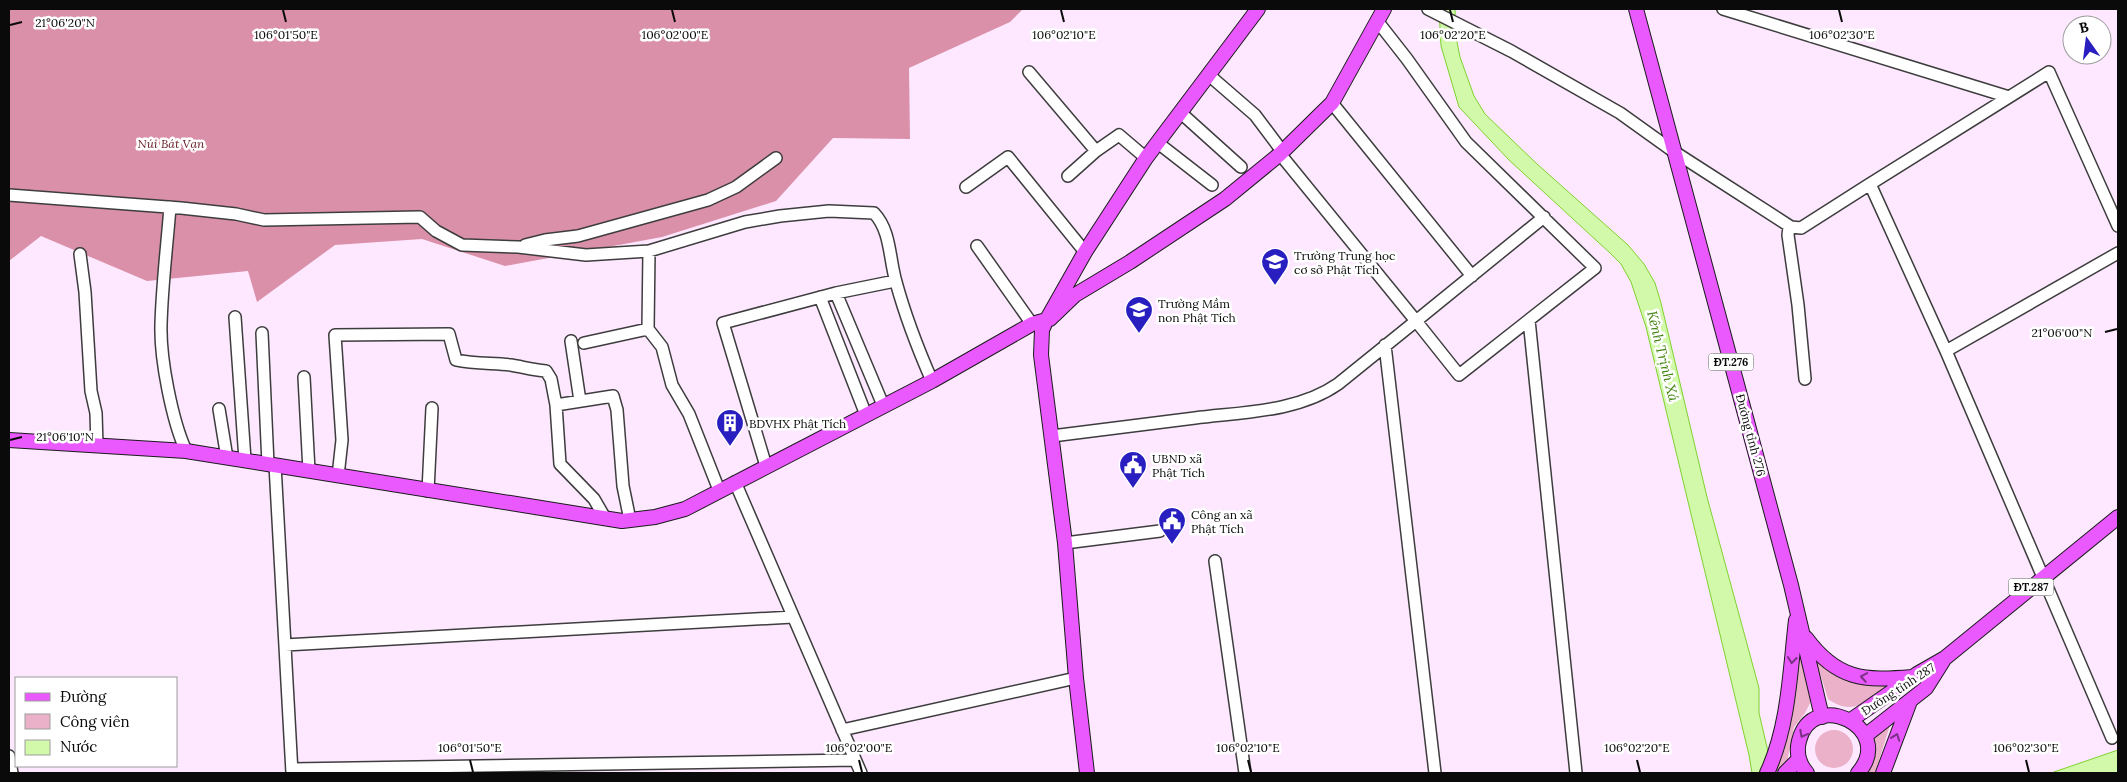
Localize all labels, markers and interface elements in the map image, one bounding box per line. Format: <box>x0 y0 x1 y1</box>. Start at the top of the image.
text: 21°06'20"N <box>35 15 95 30</box>
north arrow <box>2062 15 2112 65</box>
text: B <box>2077 18 2091 37</box>
text: 106°01'50"E <box>254 27 318 42</box>
text: 106°02'00"E <box>642 27 708 42</box>
text: 106°02'10"E <box>1032 27 1096 42</box>
text: 106°02'20"E <box>1420 27 1486 42</box>
text: 106°02'30"E <box>1809 27 1875 42</box>
park label: Núi Bát Vạn <box>138 136 205 151</box>
school or university icon: Trường Trung học cơ sở Phật Tích <box>1260 247 1290 286</box>
place label: Trường Trung học cơ sở Phật Tích <box>1294 248 1396 277</box>
school or university icon: Trường Mầm non Phật Tích <box>1124 295 1154 334</box>
place label: Trường Mầm non Phật Tích <box>1158 296 1236 325</box>
water label: Kênh Trịnh Xá <box>1643 309 1683 404</box>
text: 21°06'00"N <box>2032 325 2092 340</box>
road number: ĐT.276 <box>1708 354 1754 371</box>
street label: Đường tỉnh 276 <box>1733 392 1769 478</box>
building icon: BDVHX Phật Tích <box>715 408 745 447</box>
place label: BDVHX Phật Tích <box>749 416 846 431</box>
text: 21°06'10"N <box>36 429 94 444</box>
public building icon: UBND xã Phật Tích <box>1118 450 1148 489</box>
place label: UBND xã Phật Tích <box>1152 451 1205 480</box>
public building icon: Công an xã Phật Tích <box>1157 506 1187 545</box>
place label: Công an xã Phật Tích <box>1191 507 1253 536</box>
road number: ĐT.287 <box>2008 578 2054 596</box>
one-way arrow <box>1787 656 1798 664</box>
street label: Đường tỉnh 287 <box>1858 659 1938 718</box>
one-way arrow <box>1860 673 1869 683</box>
legend <box>15 677 178 767</box>
text: Đường <box>60 687 107 706</box>
text: Công viên <box>60 712 130 731</box>
one-way arrow <box>1799 729 1809 738</box>
one-way arrow <box>1890 733 1900 741</box>
text: Nước <box>60 737 97 756</box>
text: 106°01'50"E <box>438 740 502 755</box>
text: 106°02'00"E <box>826 740 892 755</box>
text: 106°02'10"E <box>1216 740 1280 755</box>
text: 106°02'20"E <box>1604 740 1670 755</box>
text: 106°02'30"E <box>1993 740 2059 755</box>

